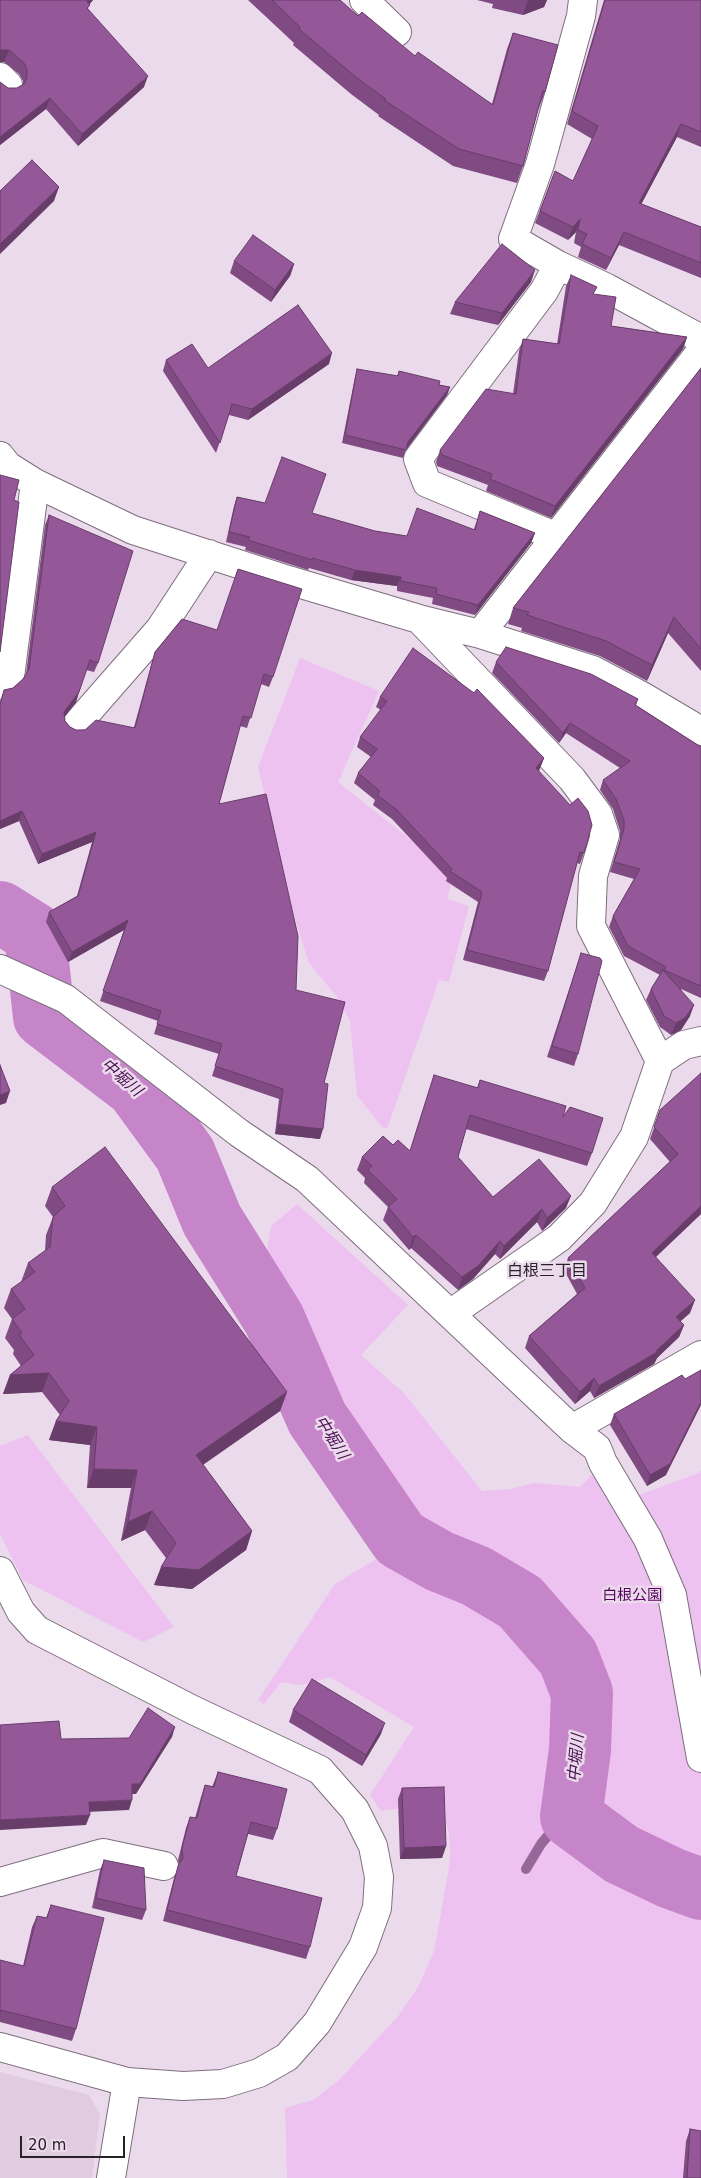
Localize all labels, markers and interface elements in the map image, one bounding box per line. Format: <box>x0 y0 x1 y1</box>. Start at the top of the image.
water label: 中堀川 <box>97 1055 145 1101</box>
district label: 白根三丁目 <box>507 1262 587 1282</box>
water label: 中堀川 <box>310 1413 352 1463</box>
park label: 白根公園 <box>602 1587 662 1605</box>
water label: 中堀川 <box>565 1733 589 1783</box>
scale bar <box>22 2126 128 2158</box>
text: 20 m <box>28 2136 66 2154</box>

